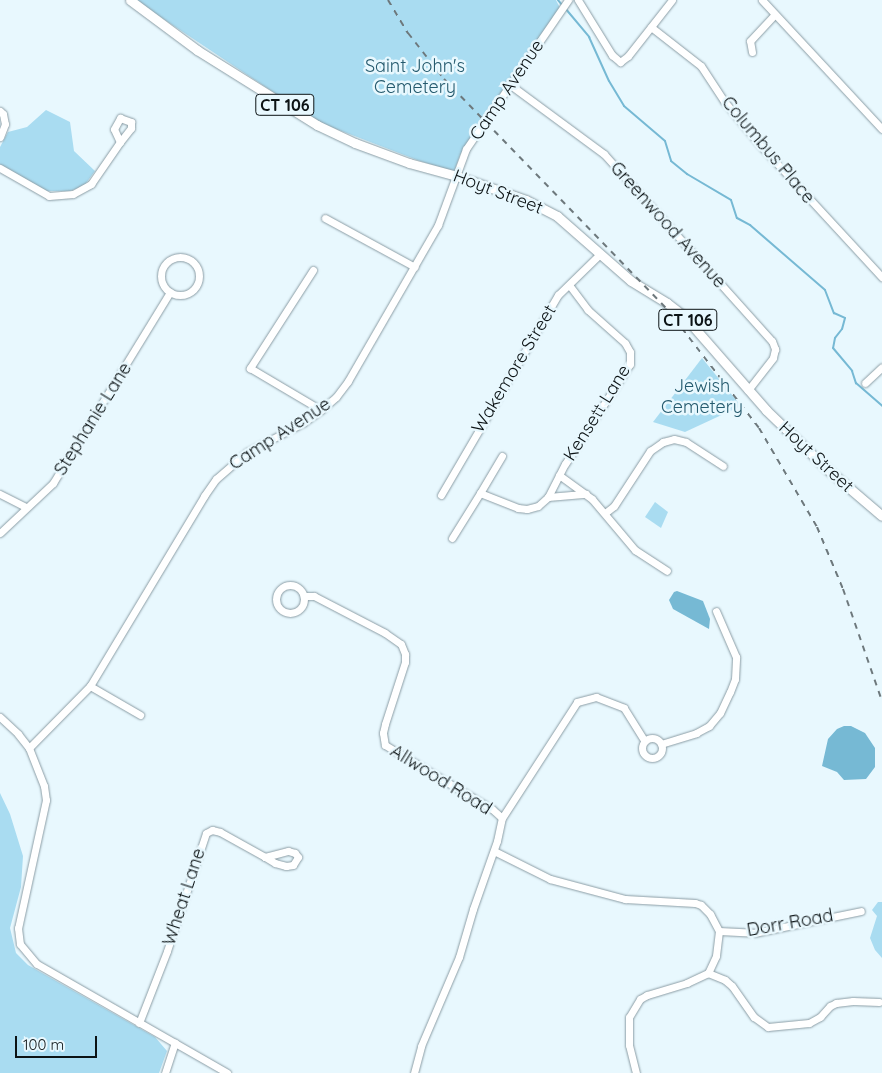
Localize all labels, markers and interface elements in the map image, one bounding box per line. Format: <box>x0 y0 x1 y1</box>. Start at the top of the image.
street label: Camp Avenue <box>465 36 549 144</box>
park label: Saint John's Cemetery <box>365 56 465 98</box>
road number: CT 106 <box>255 92 315 118</box>
street label: Columbus Place <box>717 92 819 208</box>
street label: Greenwood Avenue <box>606 157 730 293</box>
street label: Hoyt Street <box>450 165 546 219</box>
street label: Wakemore Street <box>467 301 561 437</box>
road number: CT 106 <box>658 306 718 334</box>
street label: Stephanie Lane <box>50 359 136 479</box>
street label: Kensett Lane <box>559 361 635 465</box>
park label: Jewish Cemetery <box>661 376 743 418</box>
street label: Camp Avenue <box>225 393 335 475</box>
street label: Hoyt Street <box>774 417 858 497</box>
street label: Allwood Road <box>386 740 496 820</box>
street label: Wheat Lane <box>158 846 210 948</box>
street label: Dorr Road <box>745 905 835 941</box>
scale bar <box>18 1026 100 1058</box>
text: 100 m <box>23 1035 64 1054</box>

